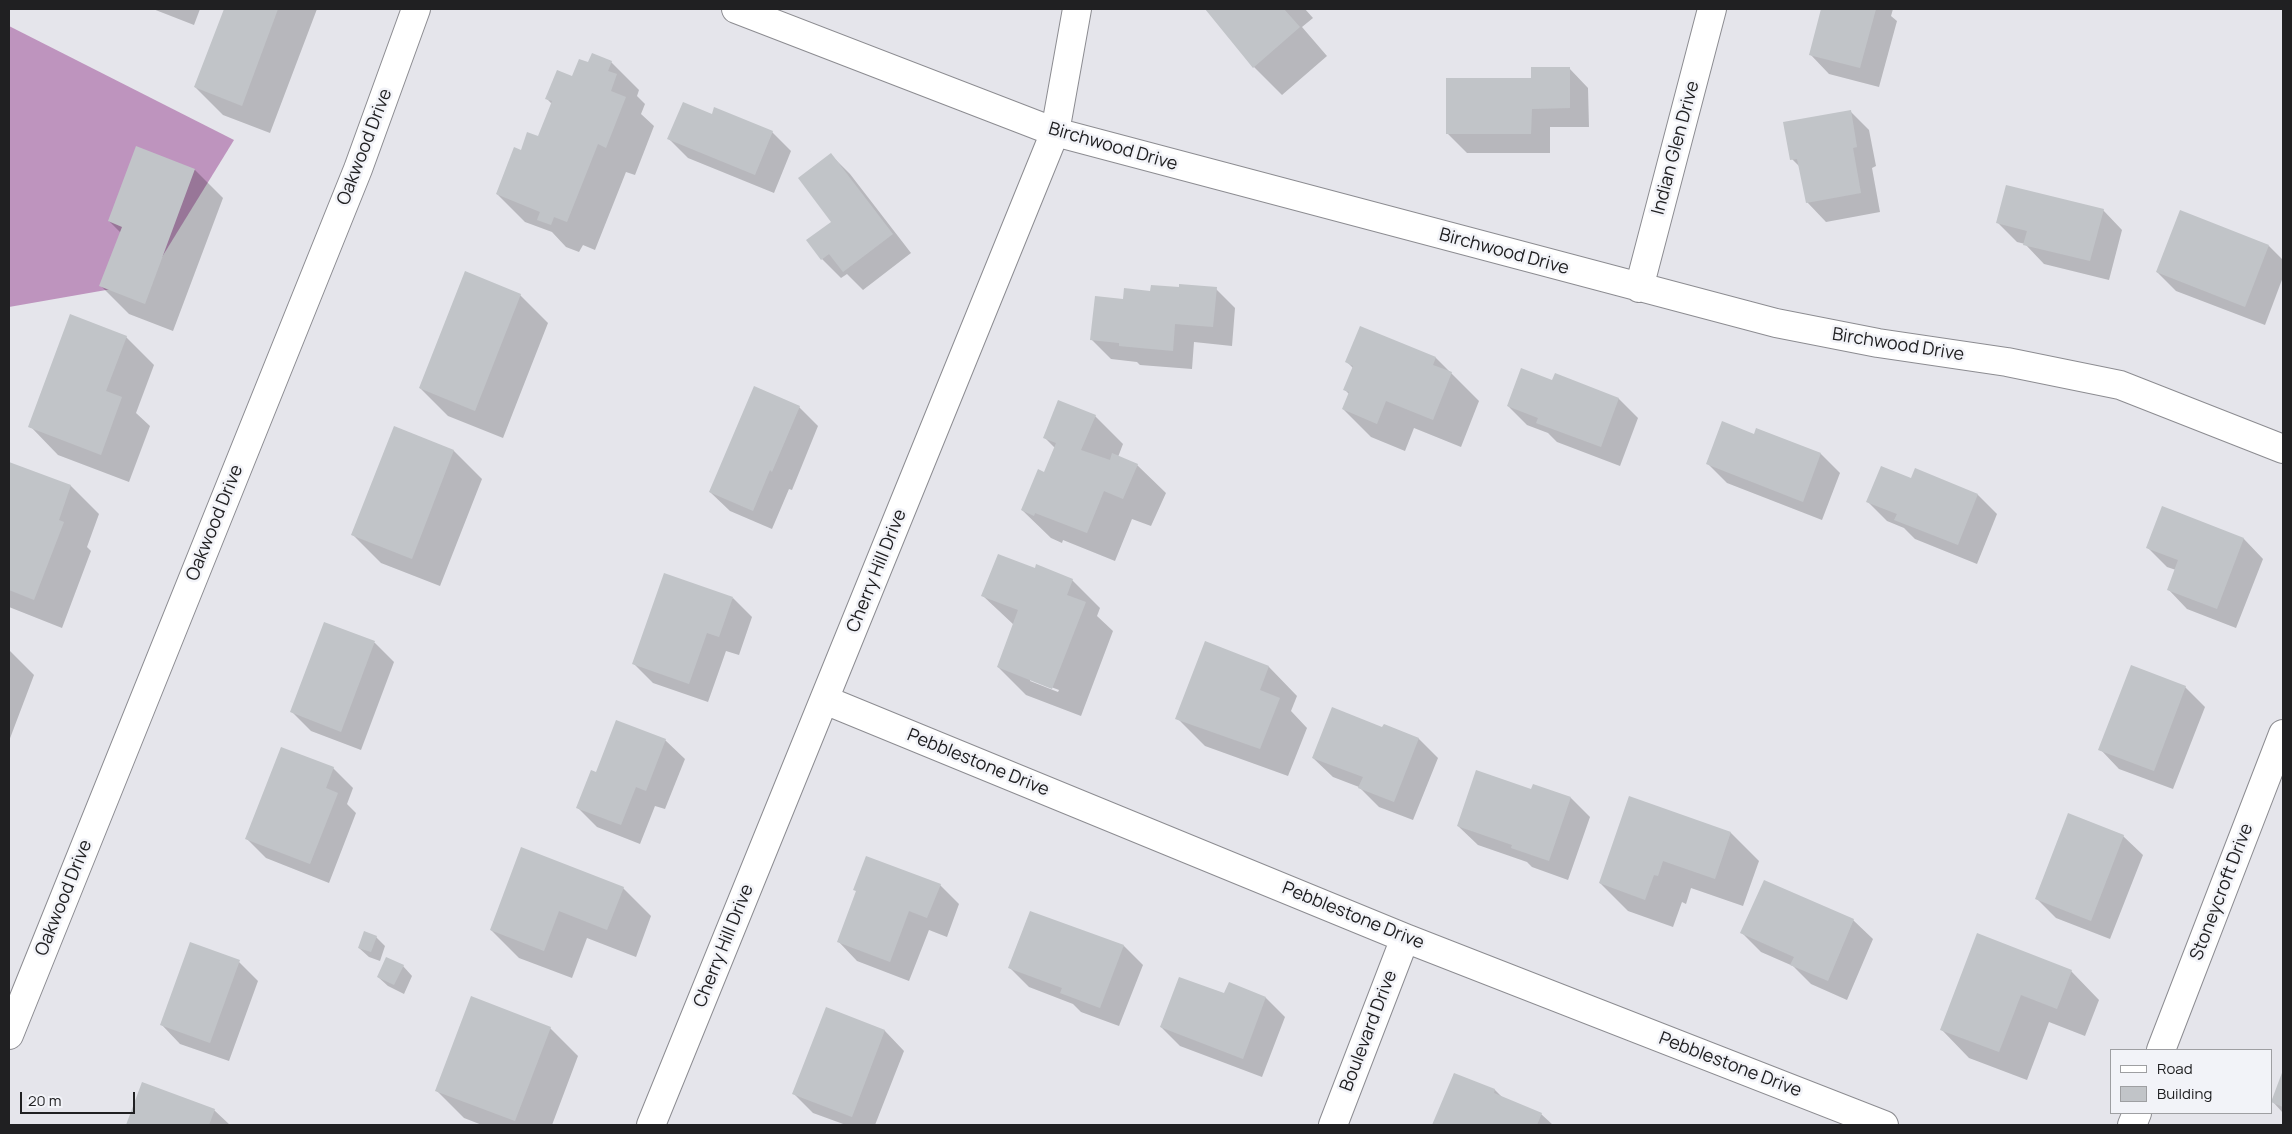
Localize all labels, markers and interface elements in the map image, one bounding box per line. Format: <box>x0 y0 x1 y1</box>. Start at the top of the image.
street label: Indian Glen Drive <box>1648 79 1704 217</box>
street label: Oakwood Drive <box>333 86 397 208</box>
street label: Birchwood Drive <box>1046 118 1180 176</box>
street label: Birchwood Drive <box>1437 224 1571 280</box>
street label: Birchwood Drive <box>1830 324 1966 366</box>
street label: Oakwood Drive <box>182 462 248 584</box>
street label: Cherry Hill Drive <box>843 506 911 636</box>
street label: Pebblestone Drive <box>904 725 1052 801</box>
street label: Stoneycroft Drive <box>2186 820 2258 964</box>
street label: Oakwood Drive <box>31 837 97 959</box>
street label: Pebblestone Drive <box>1279 878 1427 954</box>
street label: Cherry Hill Drive <box>690 881 758 1011</box>
street label: Boulevard Drive <box>1336 967 1402 1095</box>
street label: Pebblestone Drive <box>1656 1028 1804 1102</box>
legend <box>2110 1049 2272 1114</box>
text: Road <box>2157 1058 2193 1079</box>
scale bar <box>22 1082 138 1114</box>
text: Building <box>2157 1083 2212 1104</box>
text: 20 m <box>28 1090 61 1111</box>

